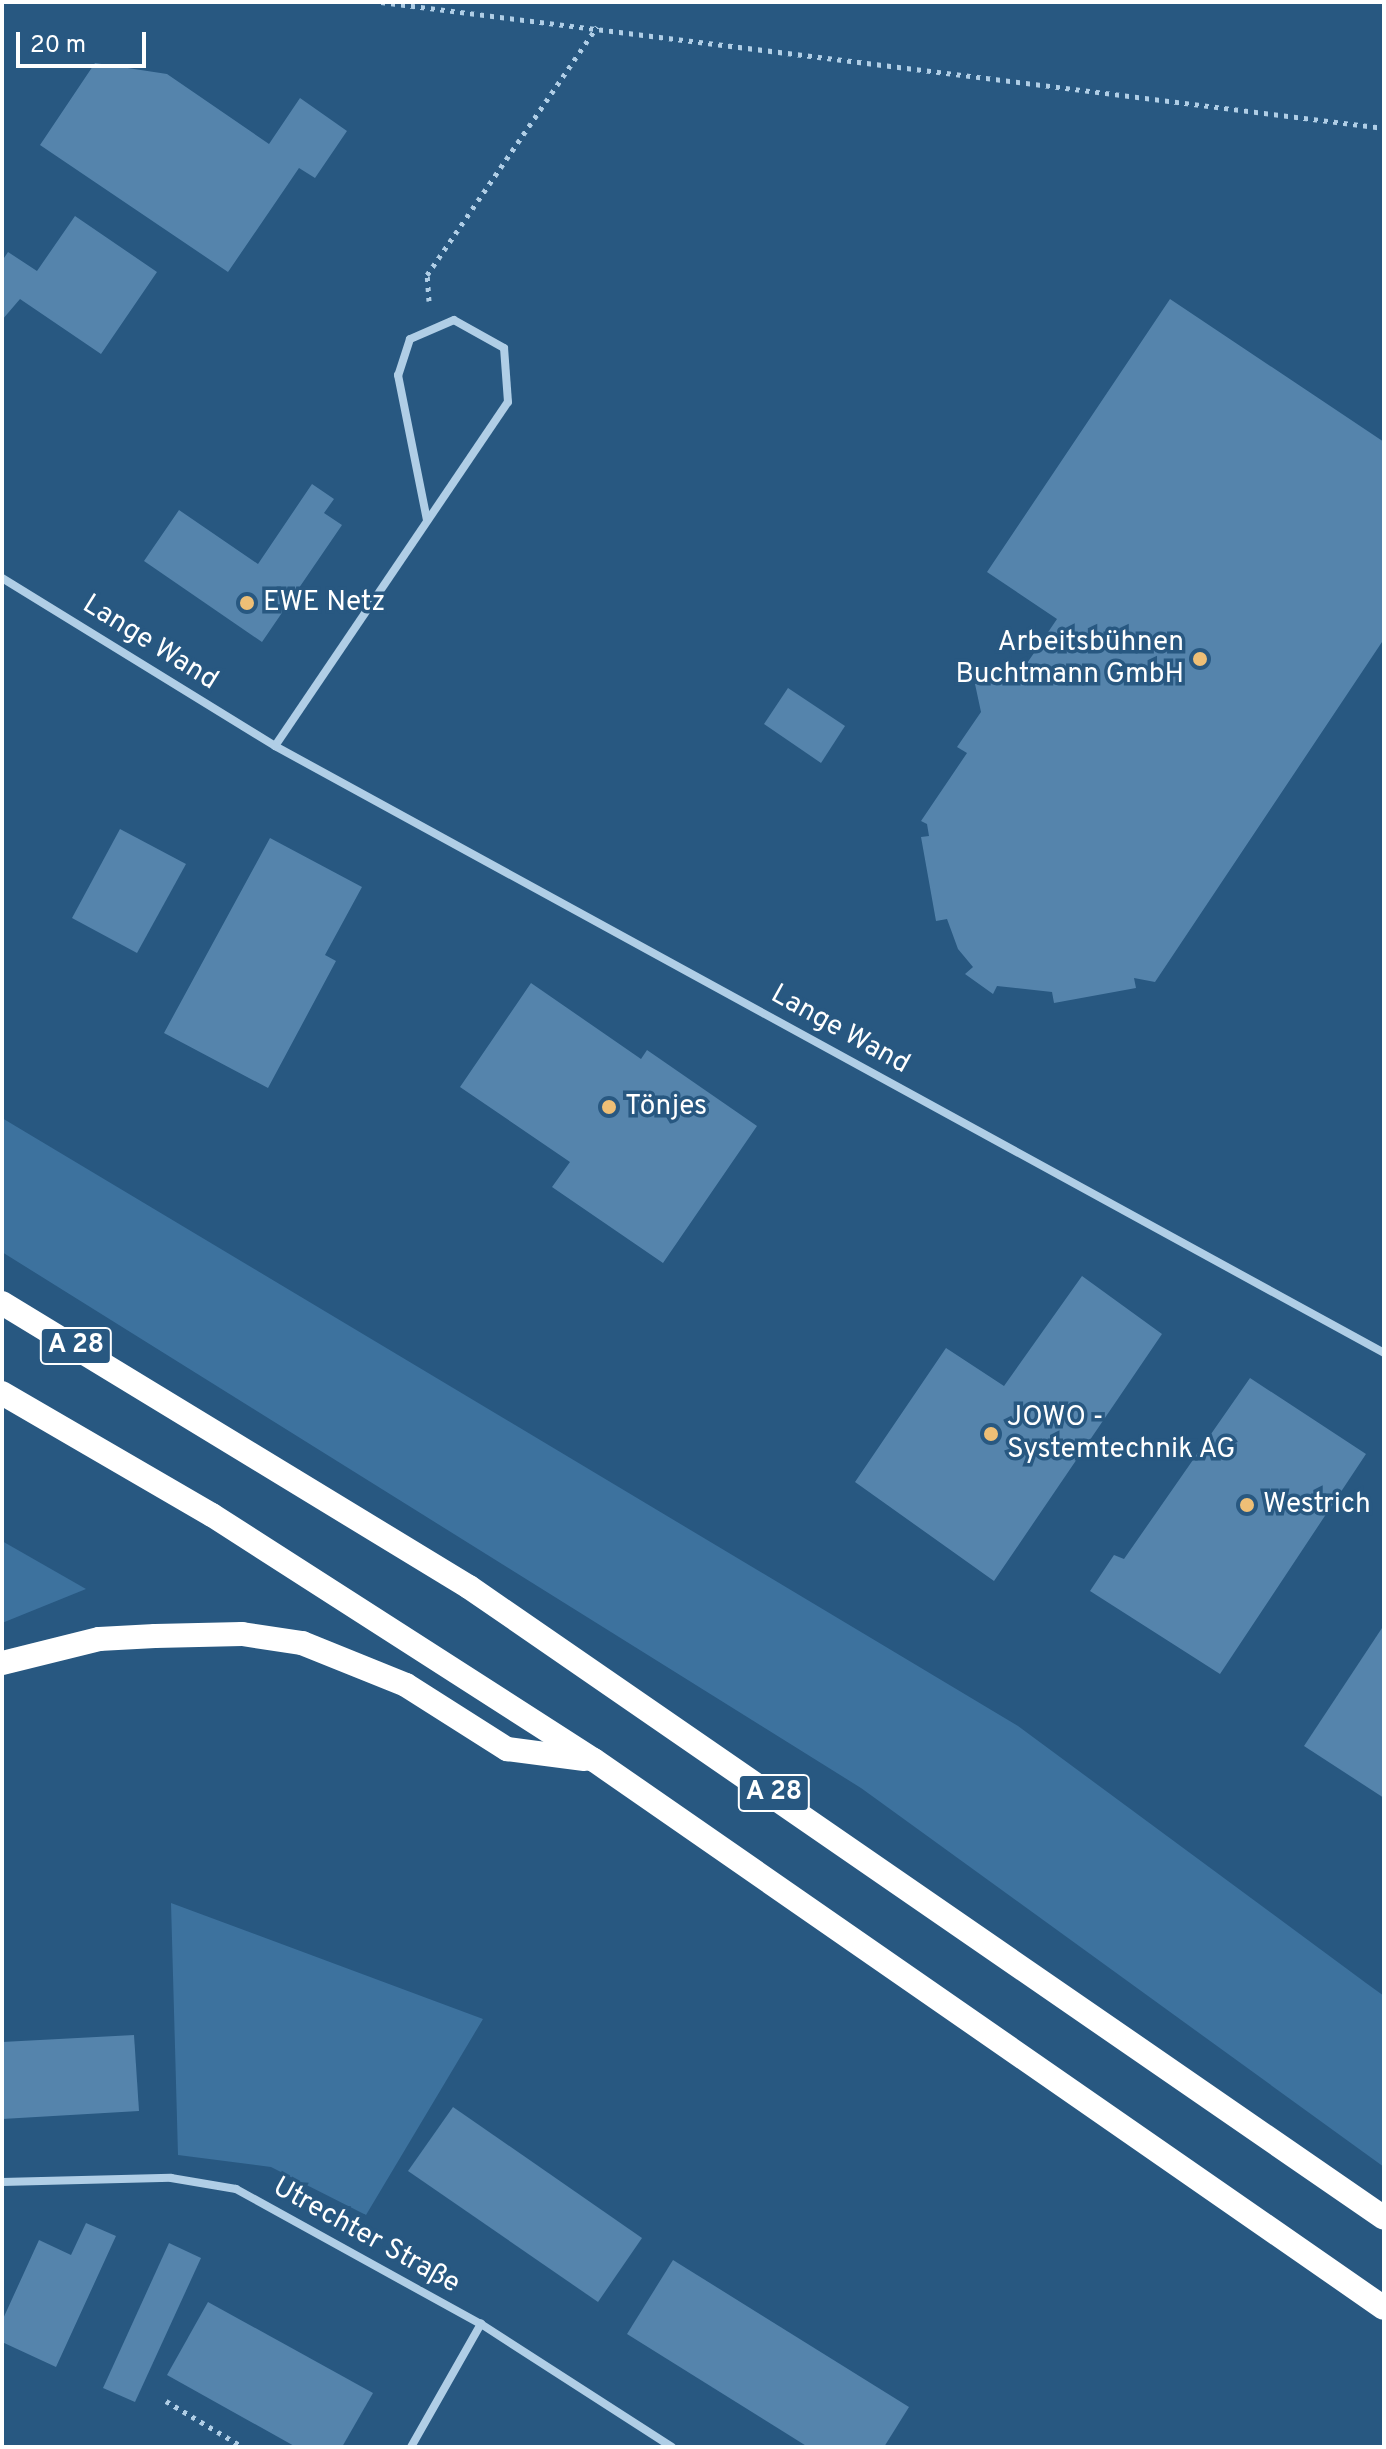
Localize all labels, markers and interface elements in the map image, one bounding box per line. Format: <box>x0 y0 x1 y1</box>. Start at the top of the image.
scale bar <box>20 16 150 66</box>
text: 20 m <box>30 31 86 61</box>
place label: EWE Netz <box>263 586 385 620</box>
street label: Lange Wand <box>76 588 224 698</box>
marker: EWE Netz <box>238 594 256 612</box>
place label: Arbeitsbühnen Buchtmann GmbH <box>955 626 1184 692</box>
marker: Arbeitsbühnen Buchtmann GmbH <box>1191 650 1209 668</box>
street label: Lange Wand <box>764 978 916 1082</box>
place label: Tönjes <box>625 1090 707 1124</box>
marker: Tönjes <box>600 1098 618 1116</box>
road number: A 28 <box>38 1324 114 1368</box>
place label: JOWO ‑ Systemtechnik AG <box>1007 1401 1237 1467</box>
marker: JOWO ‑ Systemtechnik AG <box>982 1425 1000 1443</box>
place label: Westrich <box>1263 1488 1371 1522</box>
marker: Westrich <box>1238 1496 1256 1514</box>
road number: A 28 <box>736 1771 812 1815</box>
street label: Utrechter Straße <box>267 2171 465 2301</box>

